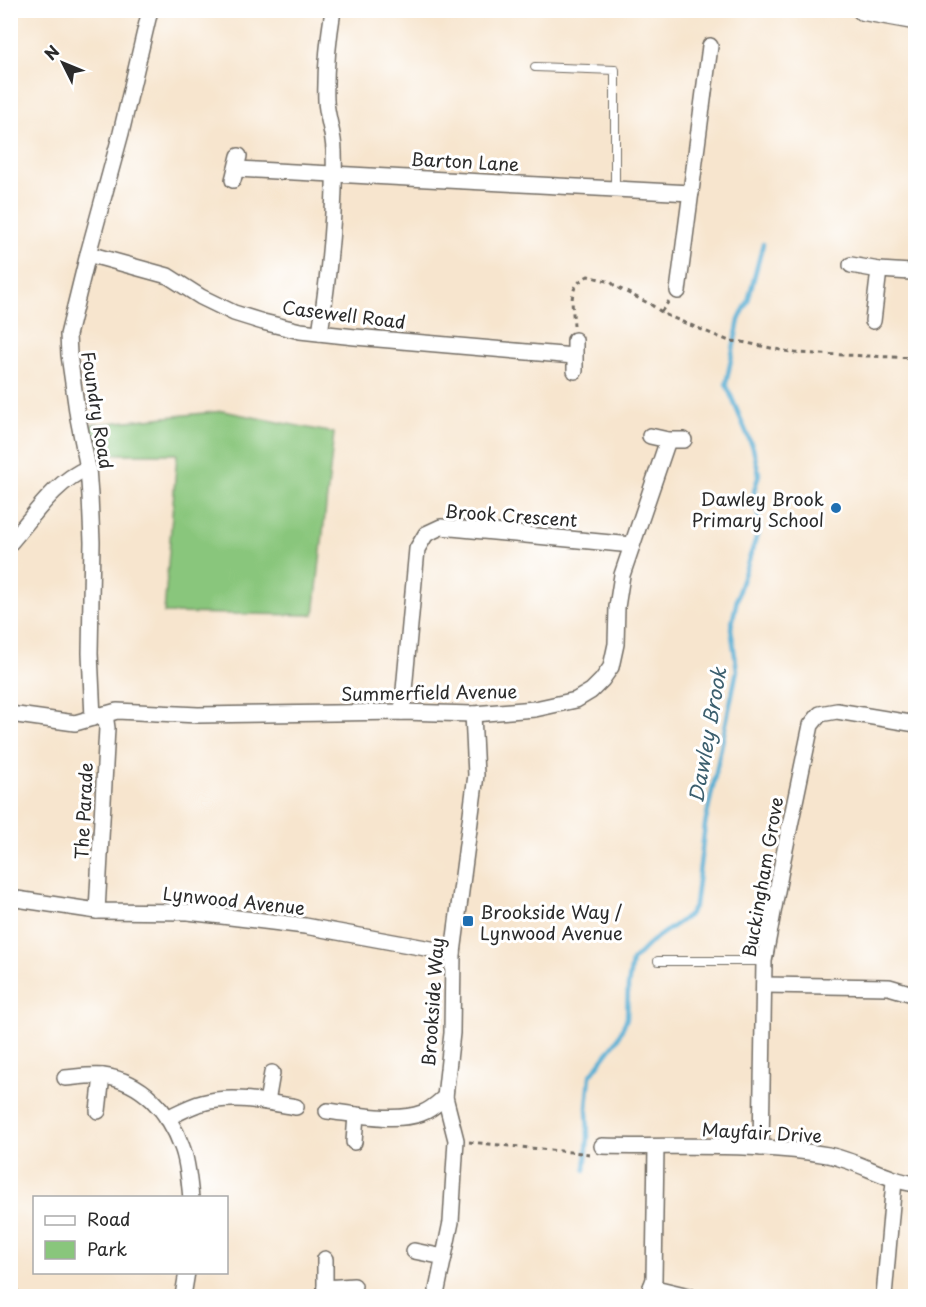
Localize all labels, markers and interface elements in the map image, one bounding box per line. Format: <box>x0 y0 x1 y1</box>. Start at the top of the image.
north arrow <box>33 33 93 93</box>
text: N <box>38 39 64 65</box>
street label: Barton Lane <box>410 145 520 177</box>
street label: Casewell Road <box>281 293 407 335</box>
street label: Foundry Road <box>75 349 121 471</box>
place label: Dawley Brook Primary School <box>692 485 824 533</box>
street label: Brook Crescent <box>444 497 578 533</box>
marker: Dawley Brook Primary School <box>829 501 843 515</box>
water label: Dawley Brook <box>680 663 734 805</box>
street label: Summerfield Avenue <box>341 677 518 707</box>
street label: The Parade <box>67 762 99 860</box>
street label: Buckingham Grove <box>735 795 789 959</box>
street label: Lynwood Avenue <box>162 879 307 921</box>
place label: Brookside Way / Lynwood Avenue <box>480 898 623 946</box>
marker: Brookside Way / Lynwood Avenue <box>461 914 475 928</box>
street label: Brookside Way <box>414 936 450 1068</box>
street label: Mayfair Drive <box>701 1115 823 1149</box>
legend <box>33 1196 228 1274</box>
text: Road <box>87 1205 131 1232</box>
text: Park <box>87 1235 127 1262</box>

